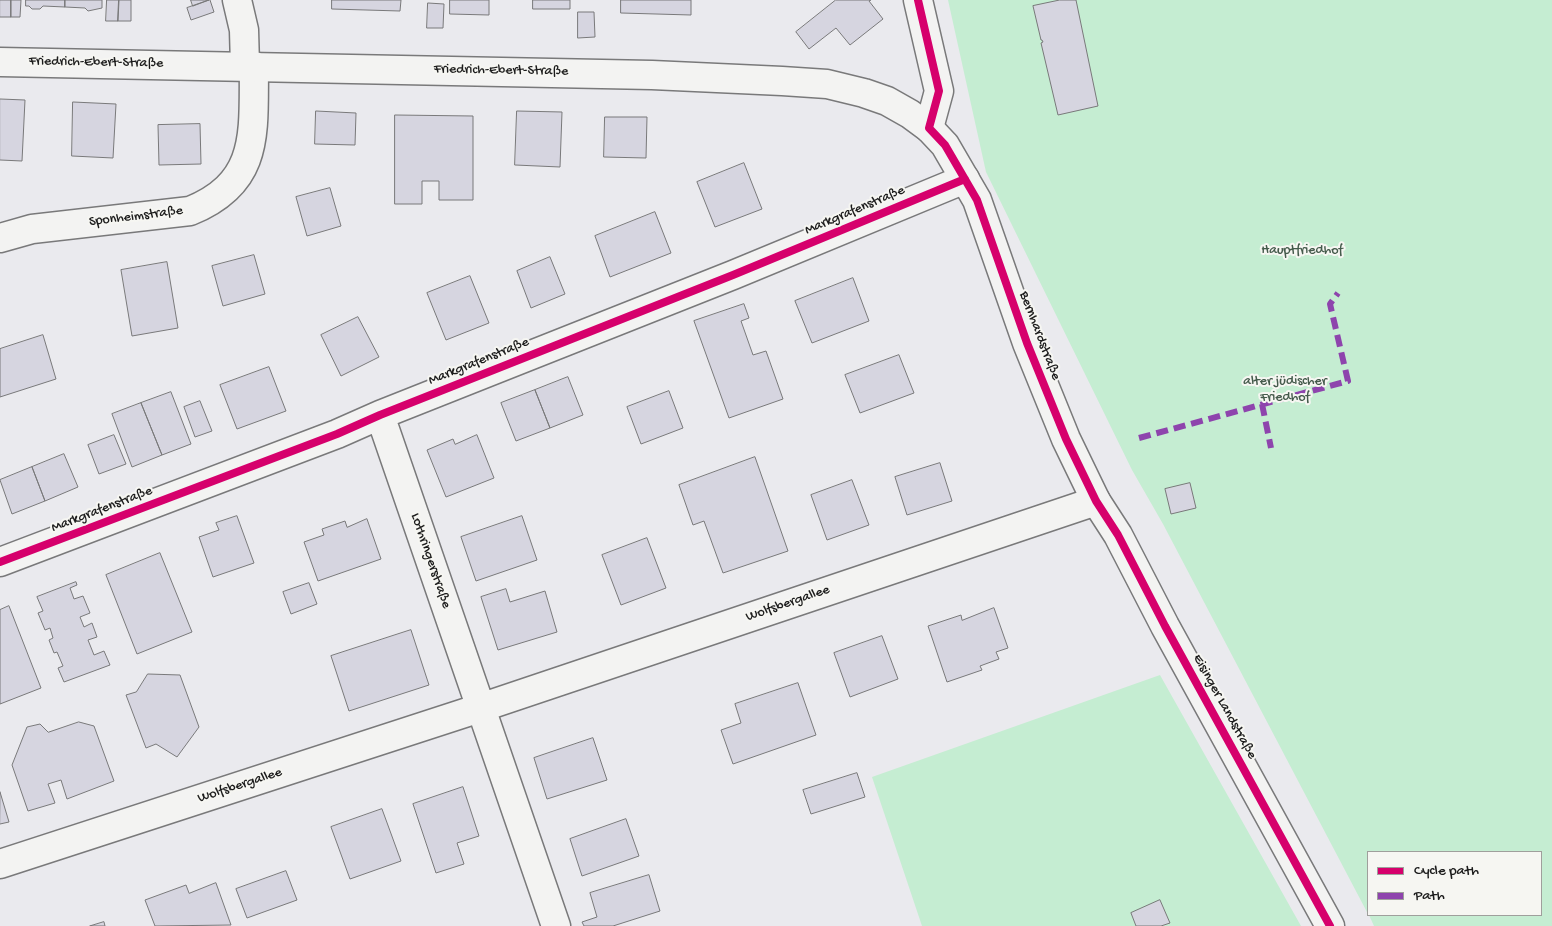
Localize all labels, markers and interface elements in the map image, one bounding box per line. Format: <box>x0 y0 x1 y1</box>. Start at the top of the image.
street label: Friedrich-Ebert-Straße <box>29 53 163 73</box>
street label: Friedrich-Ebert-Straße <box>434 61 568 81</box>
street label: Markgrafenstraße <box>803 182 907 240</box>
street label: Sponheimstraße <box>88 203 184 231</box>
park label: Hauptfriedhof <box>1261 243 1343 259</box>
street label: Bernhardstraße <box>1014 289 1064 383</box>
street label: Markgrafenstraße <box>426 334 532 390</box>
park label: alter jüdischer Friedhof <box>1243 374 1327 407</box>
street label: Markgrafenstraße <box>49 483 155 537</box>
street label: Lothringerstraße <box>406 511 454 611</box>
street label: Wolfsbergallee <box>744 582 832 626</box>
street label: Eisinger Landstraße <box>1188 652 1260 762</box>
street label: Wolfsbergallee <box>196 764 284 808</box>
legend <box>1367 851 1542 916</box>
text: Cycle path <box>1414 862 1479 880</box>
text: Path <box>1414 887 1445 905</box>

